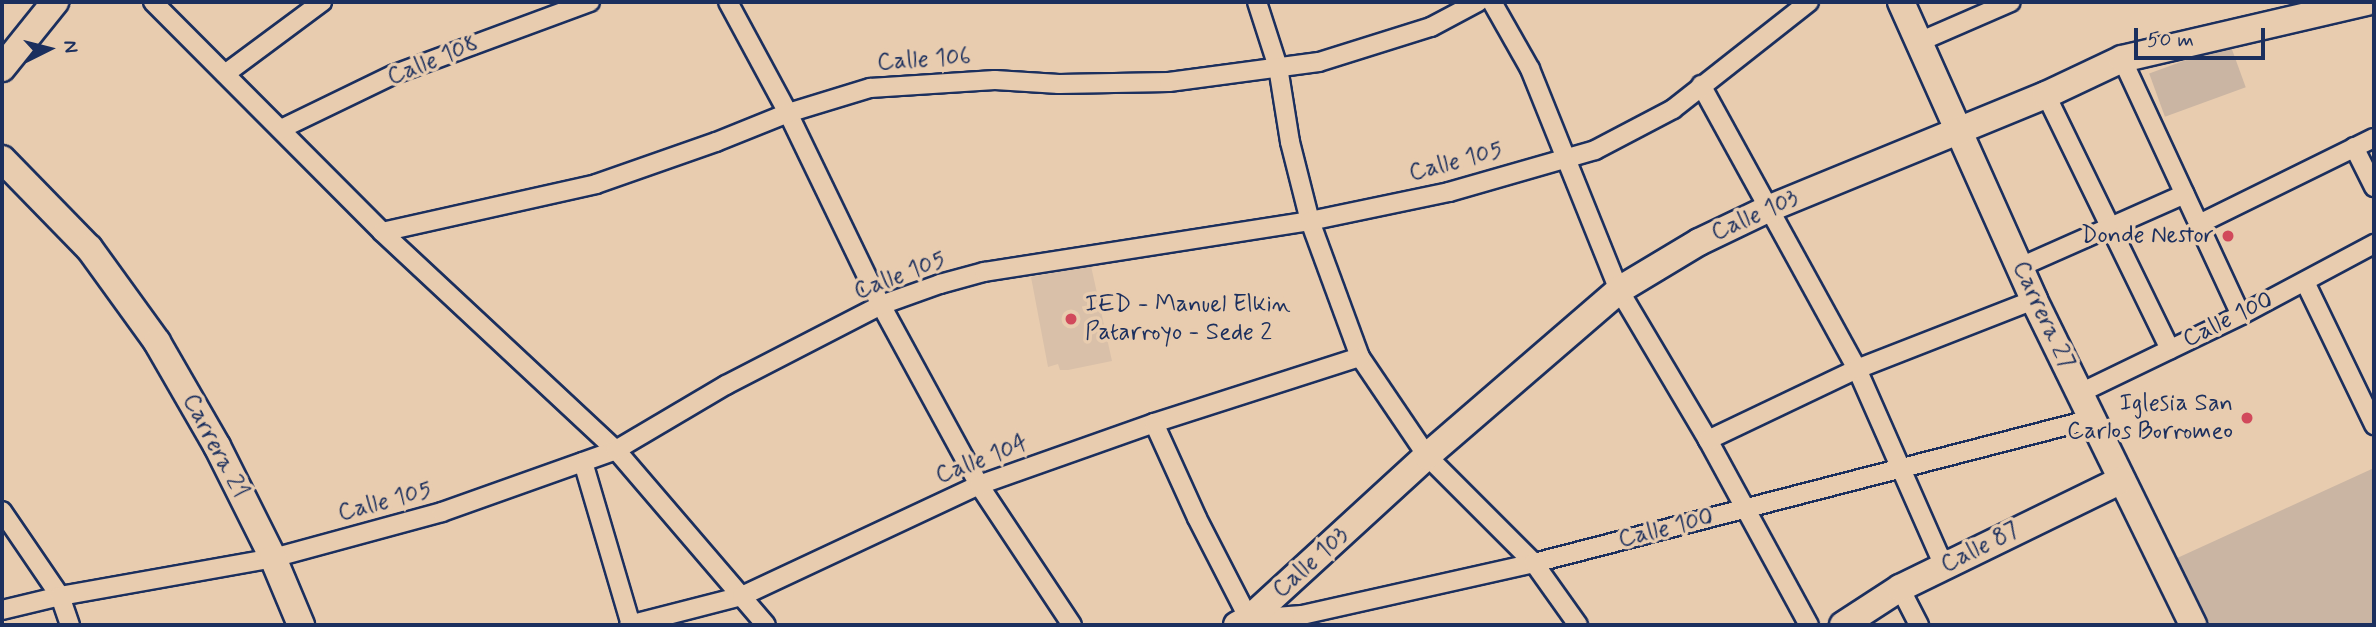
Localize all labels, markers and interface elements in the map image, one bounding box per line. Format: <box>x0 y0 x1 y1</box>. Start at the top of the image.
north arrow <box>14 14 84 84</box>
scale bar <box>2138 14 2269 58</box>
text: 50 m <box>2147 26 2194 54</box>
street label: Calle 108 <box>383 30 483 92</box>
text: N <box>57 39 83 54</box>
street label: Calle 106 <box>876 42 972 78</box>
street label: Calle 105 <box>1406 136 1506 188</box>
street label: Calle 103 <box>1707 184 1803 248</box>
place label: Donde Nestor <box>2080 222 2214 250</box>
marker: Donde Nestor <box>2220 228 2236 244</box>
street label: Calle 105 <box>850 245 950 307</box>
street label: Carrera 27 <box>2006 257 2080 373</box>
street label: Calle 100 <box>2178 286 2278 354</box>
place label: IED - Manuel Elkin Patarroyo - Sede 2 <box>1085 291 1291 347</box>
marker: IED - Manuel Elkin Patarroyo - Sede 2 <box>1063 311 1079 327</box>
street label: Carrera 21 <box>176 389 254 503</box>
place label: Iglesia San Carlos Borromeo <box>2067 390 2233 446</box>
marker: Iglesia San Carlos Borromeo <box>2239 410 2255 426</box>
street label: Calle 104 <box>932 429 1032 491</box>
street label: Calle 105 <box>335 476 435 528</box>
street label: Calle 100 <box>1615 503 1717 555</box>
street label: Calle 87 <box>1936 516 2024 580</box>
street label: Calle 103 <box>1267 521 1355 605</box>

